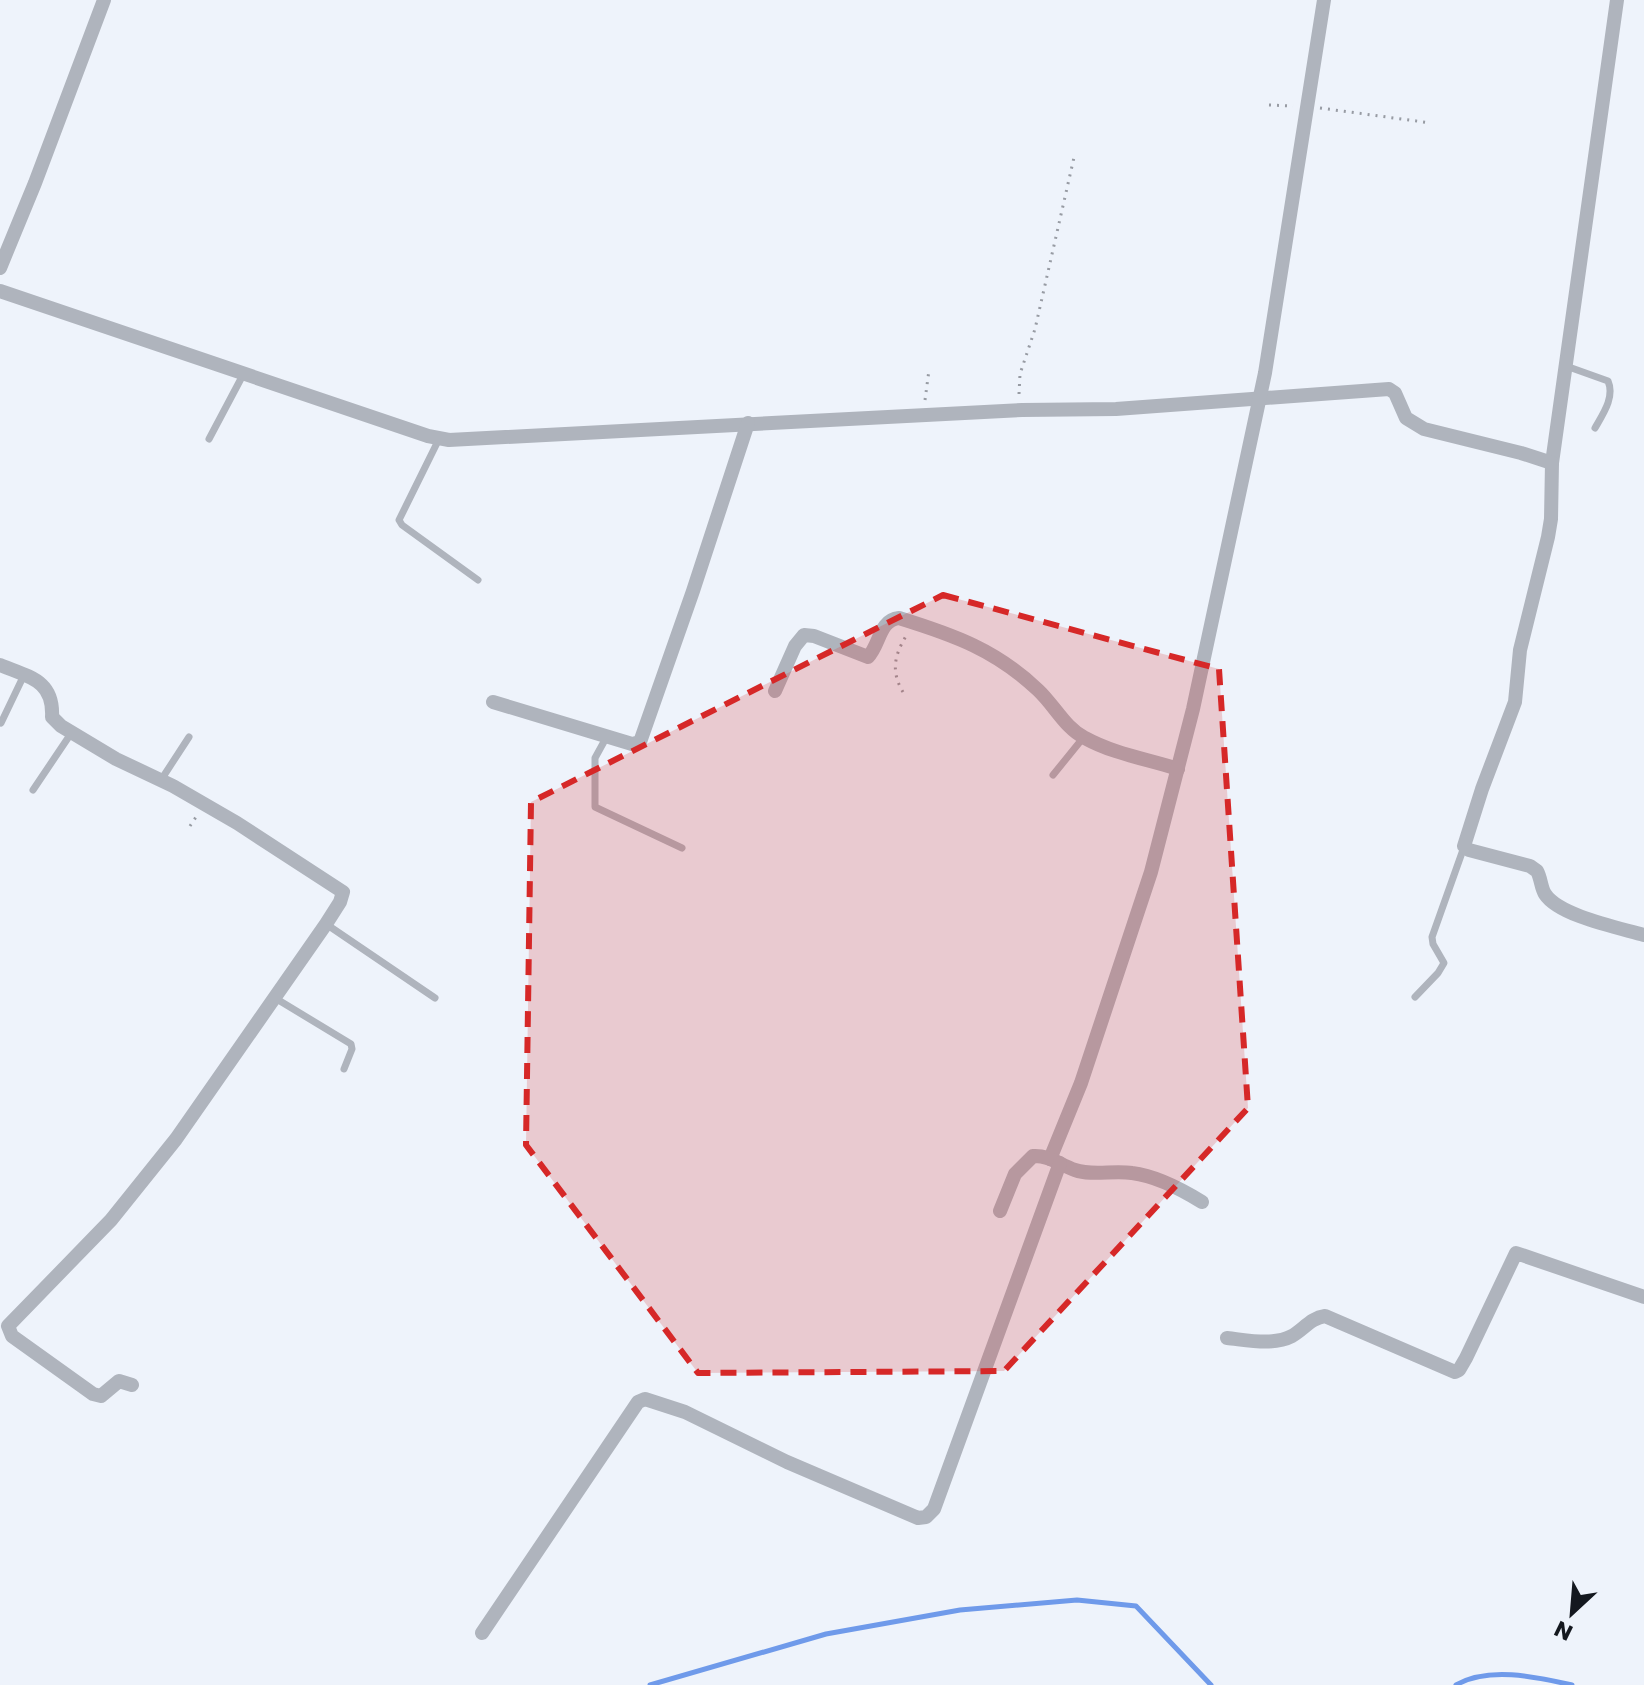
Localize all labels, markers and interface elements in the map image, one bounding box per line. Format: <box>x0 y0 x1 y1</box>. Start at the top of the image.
north arrow <box>1532 1573 1612 1653</box>
text: N <box>1549 1613 1578 1648</box>

